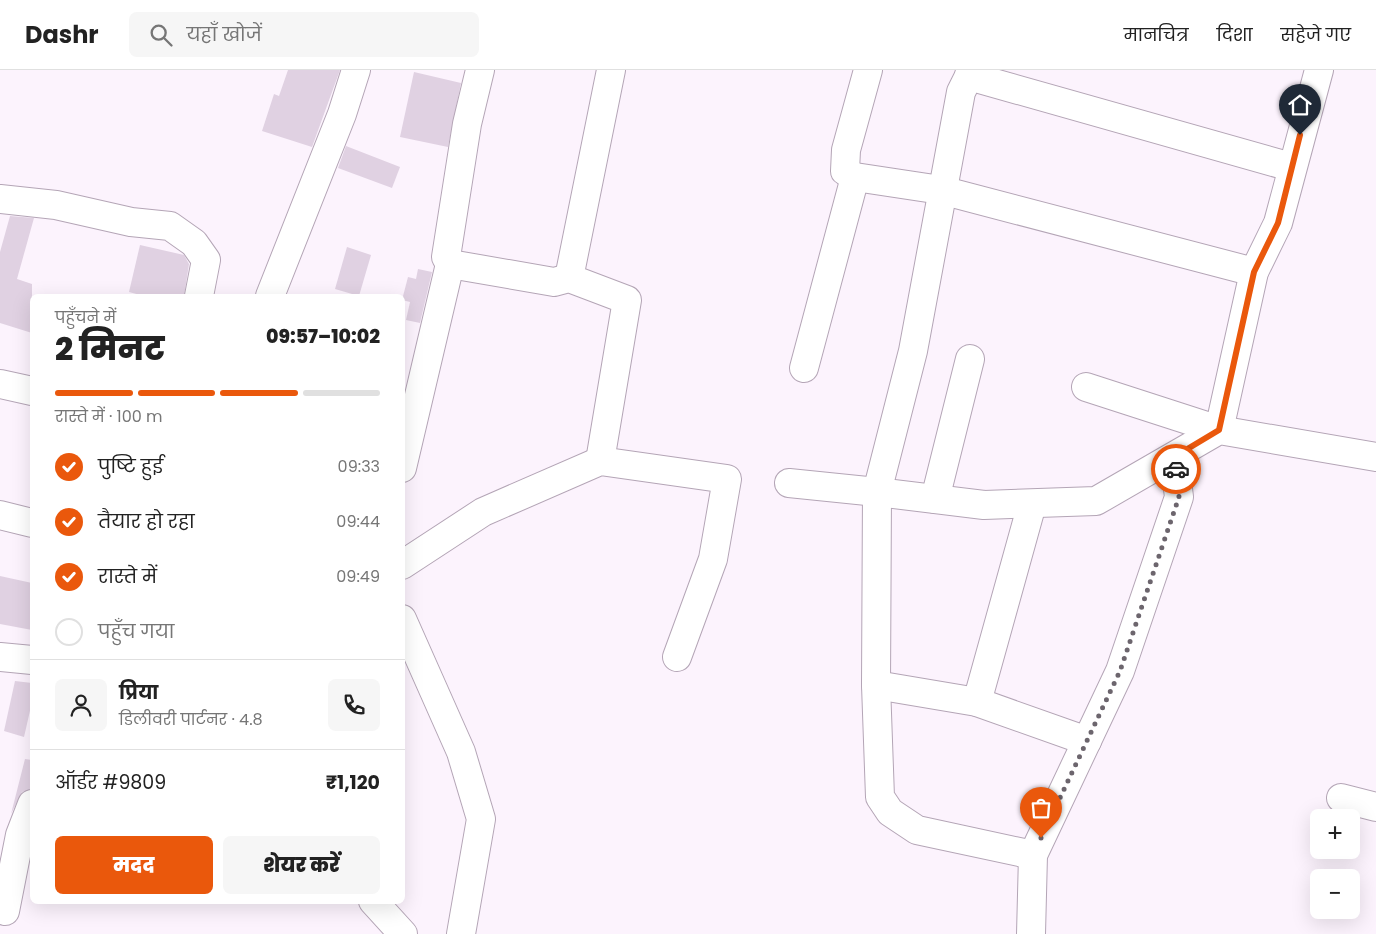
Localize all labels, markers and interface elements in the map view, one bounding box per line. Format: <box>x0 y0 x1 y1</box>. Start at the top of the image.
search box <box>129 12 479 57</box>
text: Dashr <box>25 18 99 51</box>
icon: search <box>147 21 175 49</box>
text: यहाँ खोजें <box>187 21 262 48</box>
text: मानचित्र <box>1124 22 1188 47</box>
text: दिशा <box>1216 22 1253 47</box>
text: सहेजे गए <box>1281 22 1351 47</box>
pin <box>1279 84 1321 135</box>
icon: home <box>1286 91 1314 119</box>
text: पहुँचने में <box>55 306 116 329</box>
text: 09:57–10:02 <box>266 323 380 350</box>
text: 2 मिनट <box>55 326 165 371</box>
text: रास्ते में · 100 m <box>55 405 163 428</box>
courier <box>1151 444 1201 494</box>
icon: check <box>55 453 83 481</box>
text: पुष्टि हुई <box>98 453 163 480</box>
text: 09:33 <box>338 455 380 478</box>
icon: car <box>1162 455 1190 483</box>
icon: check <box>55 508 83 536</box>
text: तैयार हो रहा <box>98 508 195 535</box>
text: 09:44 <box>336 510 380 533</box>
icon: check <box>55 563 83 591</box>
text: रास्ते में <box>98 563 157 590</box>
text: 09:49 <box>336 565 380 588</box>
text: पहुँच गया <box>98 618 174 645</box>
button: person <box>55 679 107 731</box>
text: प्रिया <box>119 679 158 706</box>
button: phone <box>328 679 380 731</box>
text: डिलीवरी पार्टनर · 4.8 <box>119 708 263 731</box>
text: ऑर्डर #9809 <box>55 769 166 796</box>
text: ₹1,120 <box>326 769 380 796</box>
pin <box>1020 787 1062 838</box>
icon: bag <box>1027 794 1055 822</box>
map controls <box>1310 809 1360 919</box>
button: + <box>1310 809 1360 859</box>
button: मदद <box>55 836 213 894</box>
button: शेयर करें <box>223 836 380 894</box>
button: − <box>1310 869 1360 919</box>

